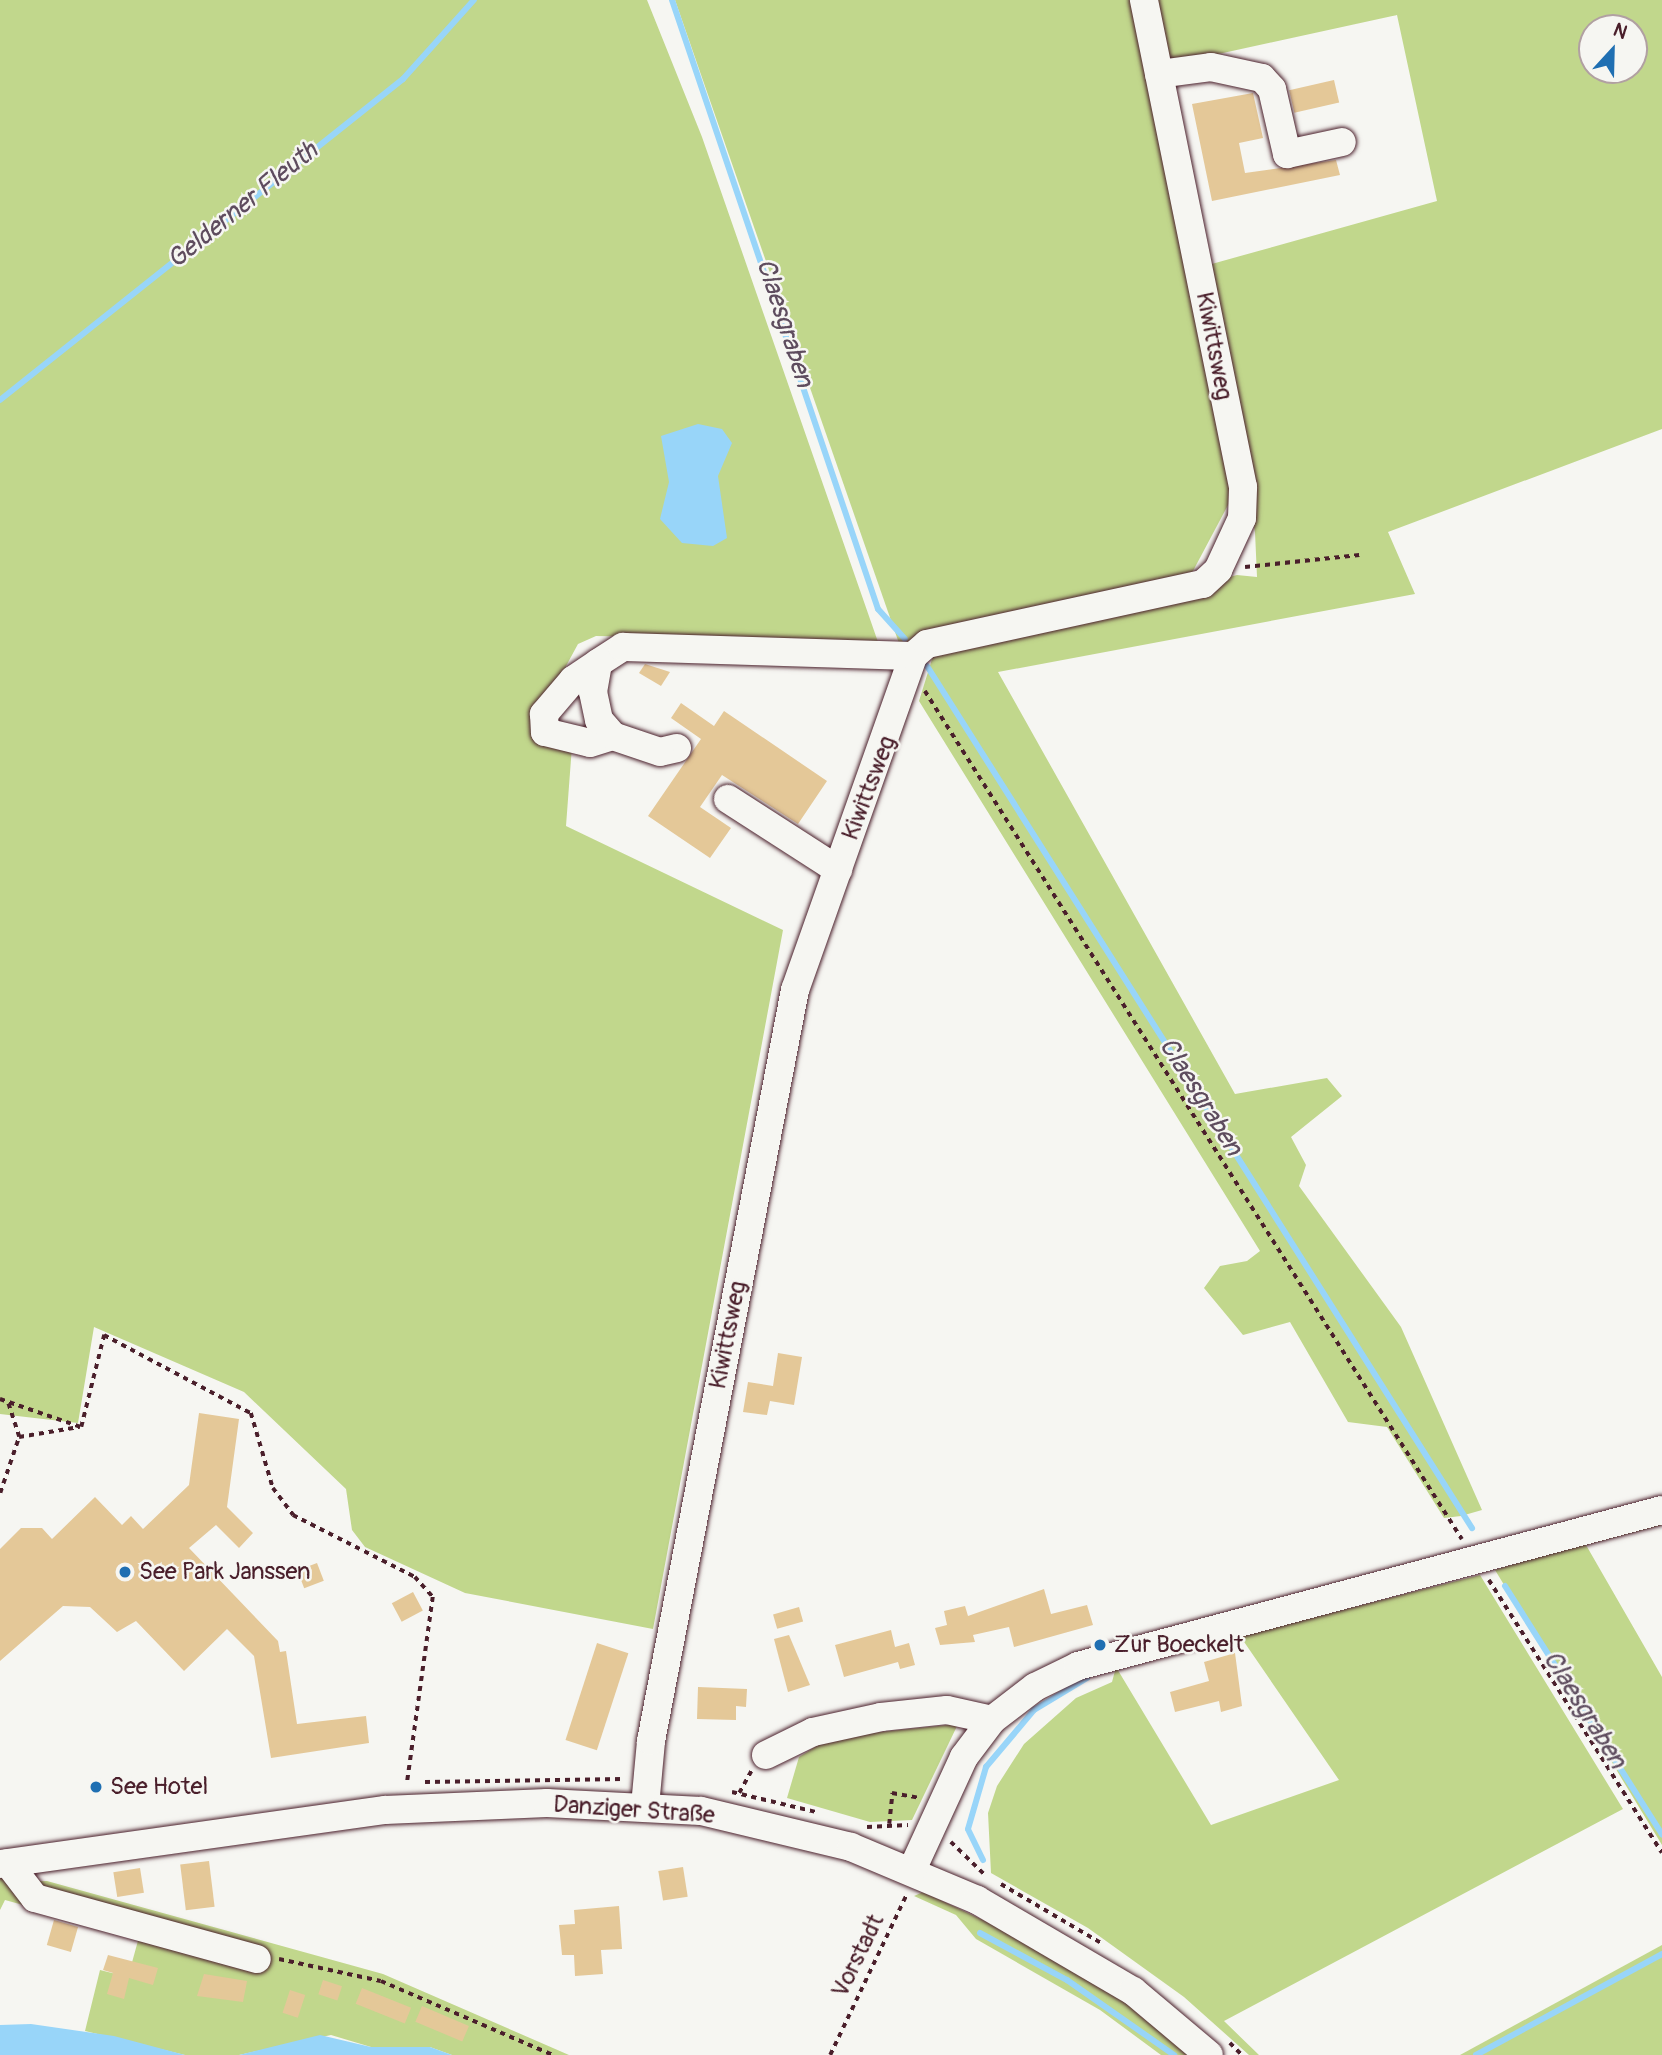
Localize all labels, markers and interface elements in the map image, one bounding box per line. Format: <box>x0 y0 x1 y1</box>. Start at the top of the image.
north arrow <box>1578 14 1648 84</box>
text: N <box>1610 18 1631 45</box>
water label: Gelderner Fleuth <box>162 136 324 276</box>
water label: Claesgraben <box>749 255 819 391</box>
street label: Kiwittsweg <box>1189 290 1239 402</box>
street label: Kiwittsweg <box>836 732 902 844</box>
water label: Claesgraben <box>1152 1032 1248 1162</box>
street label: Kiwittsweg <box>703 1279 753 1391</box>
place label: See Park Janssen <box>139 1558 311 1586</box>
marker: See Park Janssen <box>117 1564 133 1580</box>
place label: Zur Boeckelt <box>1114 1631 1244 1659</box>
marker: Zur Boeckelt <box>1092 1637 1108 1653</box>
water label: Claesgraben <box>1536 1645 1632 1775</box>
place label: See Hotel <box>110 1773 208 1801</box>
marker: See Hotel <box>88 1779 104 1795</box>
street label: Danziger Straße <box>552 1790 716 1830</box>
street label: Vorstadt <box>826 1910 890 2002</box>

